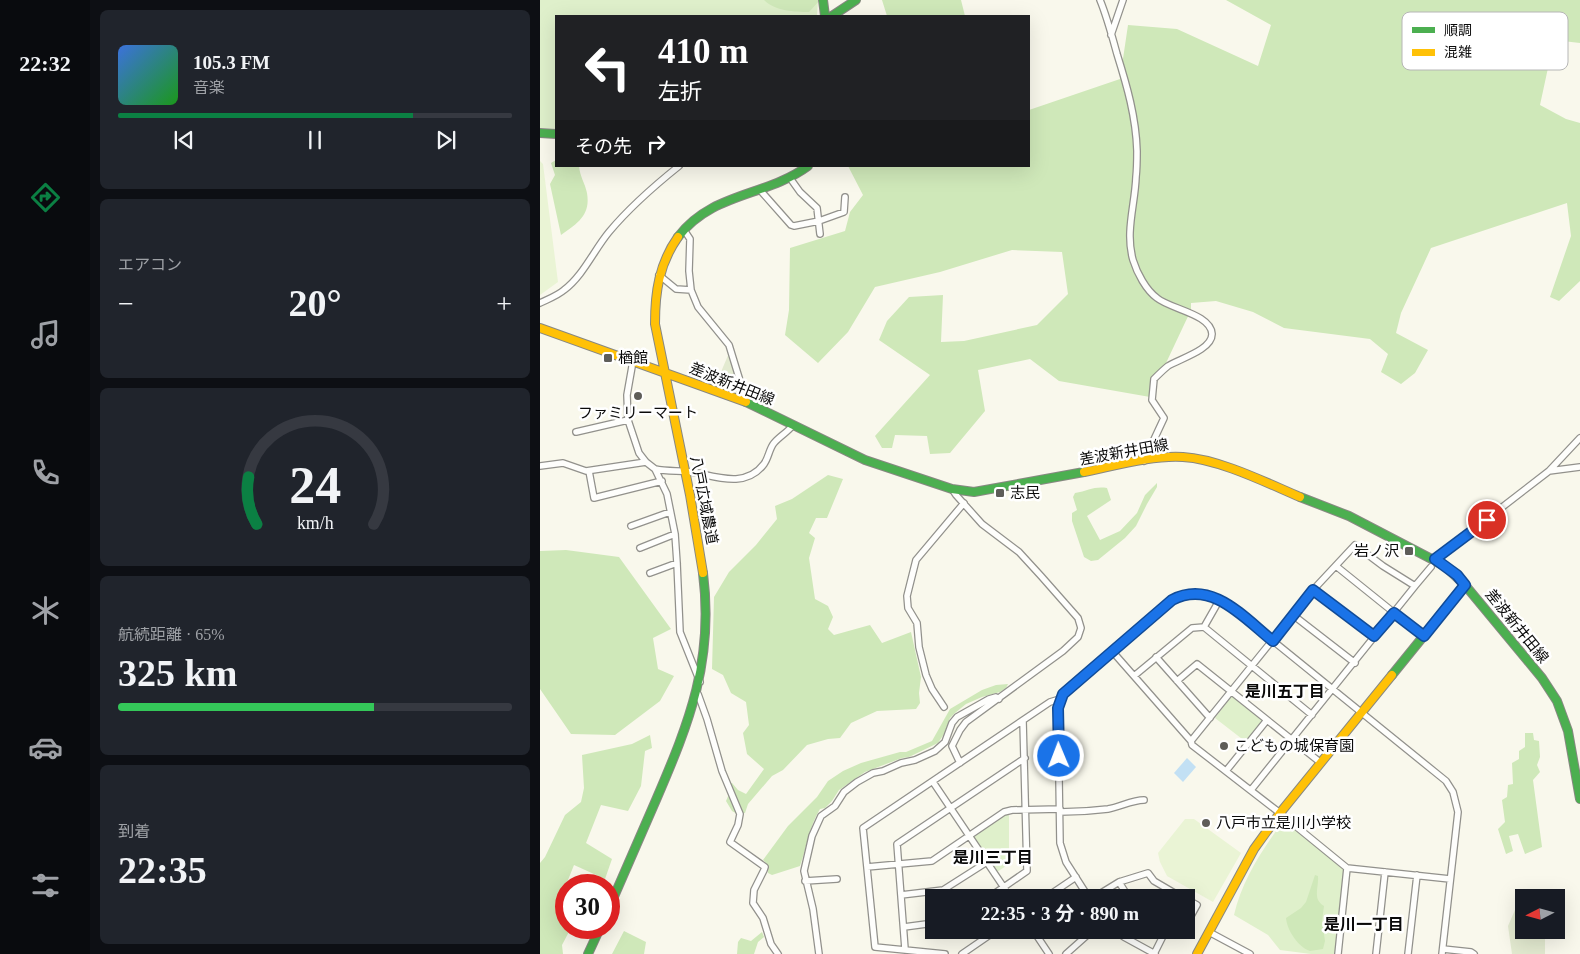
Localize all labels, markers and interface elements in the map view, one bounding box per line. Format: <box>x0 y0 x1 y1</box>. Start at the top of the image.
legend <box>1402 12 1568 70</box>
text: 順調 <box>1444 23 1472 38</box>
text: 410 m <box>658 32 748 71</box>
icon: left <box>575 35 640 100</box>
text: 混雑 <box>1444 44 1472 60</box>
text: 22:32 <box>19 51 71 76</box>
text: 105.3 FM <box>193 52 270 73</box>
text: 音楽 <box>193 79 225 96</box>
text: 左折 <box>658 79 702 104</box>
icon: previous <box>170 126 198 154</box>
icon: pause <box>301 126 329 154</box>
icon: next <box>432 126 460 154</box>
icon: right <box>642 130 670 158</box>
text: その先 <box>575 136 632 157</box>
icon: directions <box>28 180 63 215</box>
text: エアコン <box>118 256 182 273</box>
text: 20° <box>288 282 342 324</box>
text: − <box>118 288 134 319</box>
text: + <box>496 288 512 319</box>
icon: music <box>28 317 63 352</box>
place label: 楢館 <box>618 350 648 366</box>
marker: 楢館 <box>602 352 614 364</box>
street label: 差波新井田線 <box>687 359 777 408</box>
marker: ファミリーマート <box>632 390 644 402</box>
place label: ファミリーマート <box>578 405 698 421</box>
street label: 差波新井田線 <box>1078 435 1170 468</box>
street label: 八戸広域農道 <box>688 454 720 546</box>
icon: phone <box>28 455 63 490</box>
text: 24 <box>289 457 341 514</box>
place label: 志民 <box>1010 485 1040 501</box>
marker: 志民 <box>994 487 1006 499</box>
pin <box>1466 499 1508 541</box>
icon: arrive <box>1473 506 1501 534</box>
text: km/h <box>297 513 333 533</box>
place label: 岩ノ沢 <box>1354 543 1399 559</box>
marker: 岩ノ沢 <box>1403 545 1415 557</box>
street label: 差波新井田線 <box>1482 585 1552 666</box>
icon: climate <box>28 593 63 628</box>
text: 航続距離 · 65% <box>118 626 225 643</box>
text: 325 km <box>118 652 237 694</box>
district label: 是川五丁目 <box>1245 683 1325 700</box>
position arrow <box>1032 729 1084 781</box>
icon: car <box>28 730 63 765</box>
place label: こどもの城保育園 <box>1234 738 1354 754</box>
marker: こどもの城保育園 <box>1218 740 1230 752</box>
place label: 八戸市立是川小学校 <box>1216 815 1351 831</box>
marker: 八戸市立是川小学校 <box>1200 817 1212 829</box>
text: 到着 <box>118 823 150 840</box>
text: 22:35 <box>118 849 207 891</box>
district label: 是川三丁目 <box>953 849 1033 866</box>
icon: filters <box>28 868 63 903</box>
speed limit sign: 30 <box>555 874 620 939</box>
north arrow <box>1515 889 1565 939</box>
map controls <box>1515 889 1565 939</box>
text: 22:35 · 3 分 · 890 m <box>981 903 1139 924</box>
district label: 是川一丁目 <box>1324 916 1404 933</box>

